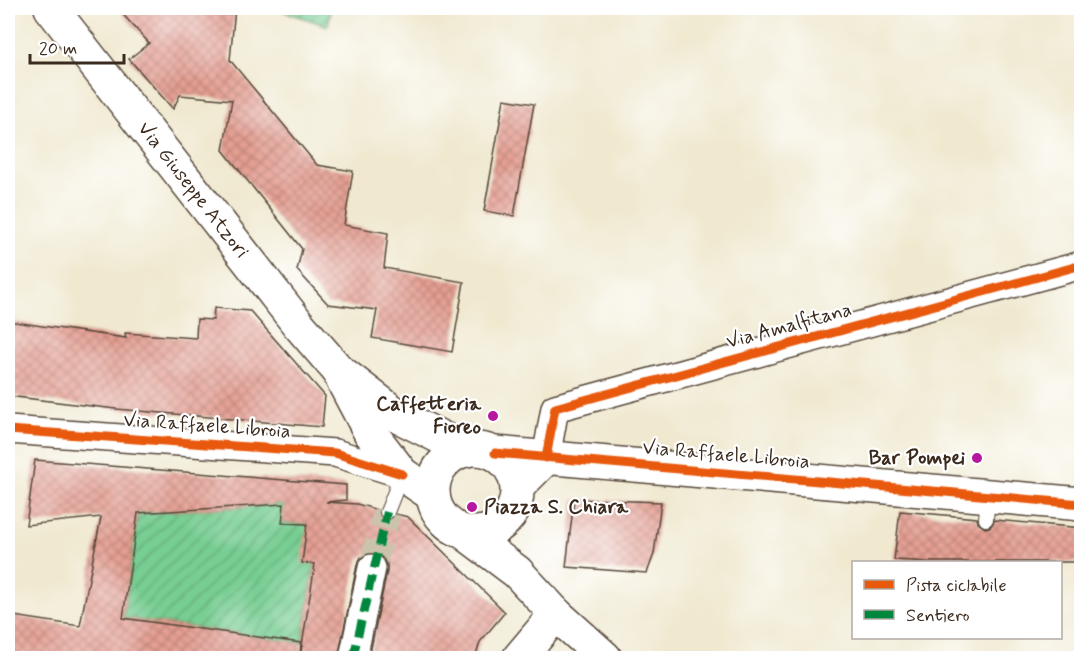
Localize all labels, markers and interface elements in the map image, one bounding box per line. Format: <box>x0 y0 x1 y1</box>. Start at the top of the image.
scale bar <box>30 27 124 65</box>
text: 20 m <box>39 37 77 61</box>
street label: Via Giuseppe Atzori <box>131 116 255 264</box>
street label: Via Amalfitana <box>723 296 855 356</box>
place label: Caffetteria Fioreo <box>376 391 482 441</box>
street label: Via Raffaele Libroia <box>122 407 292 445</box>
marker: Caffetteria Fioreo <box>486 409 500 423</box>
street label: Via Raffaele Libroia <box>641 434 811 476</box>
place label: Bar Pompei <box>869 445 965 472</box>
marker: Bar Pompei <box>970 451 984 465</box>
place label: Piazza S. Chiara <box>484 494 629 521</box>
marker: Piazza S. Chiara <box>465 500 479 514</box>
legend <box>852 561 1062 639</box>
text: Pista ciclabile <box>906 574 1007 598</box>
text: Sentiero <box>906 604 970 628</box>

